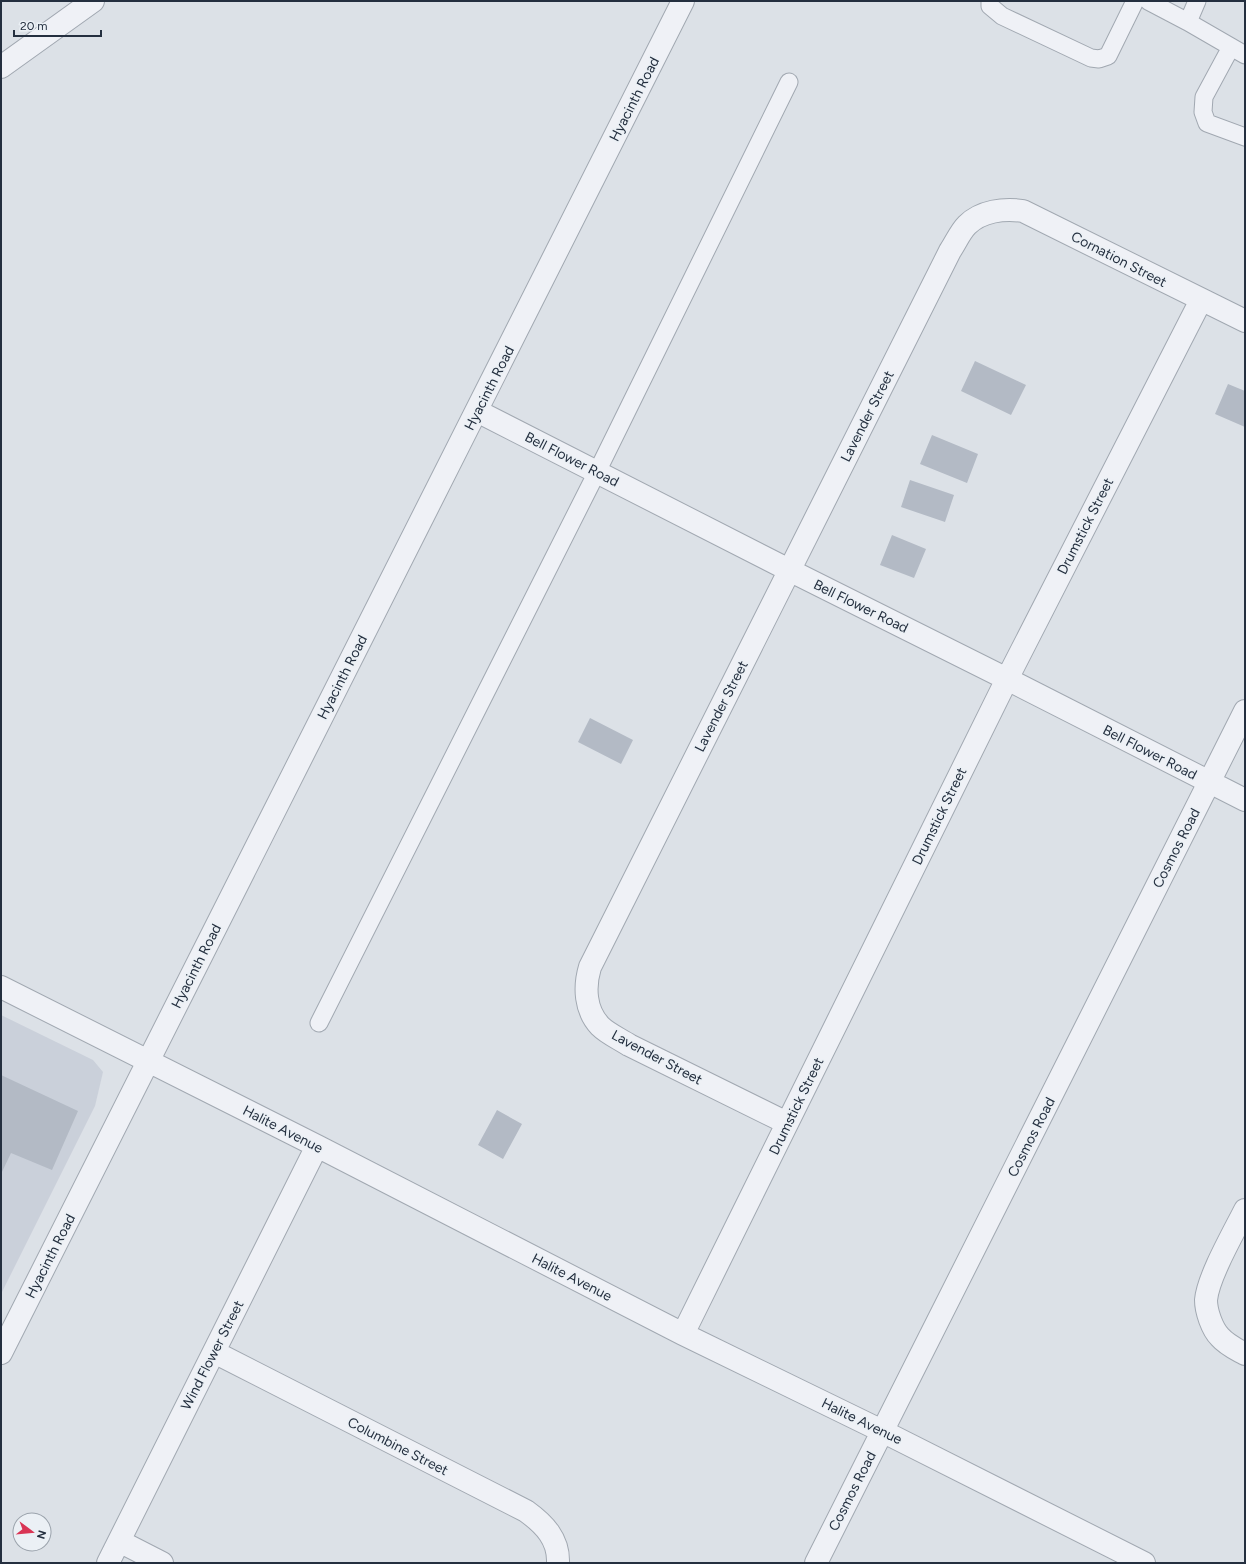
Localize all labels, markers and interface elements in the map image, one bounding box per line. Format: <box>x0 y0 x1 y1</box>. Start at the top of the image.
scale bar <box>14 12 101 38</box>
text: 20 m <box>20 19 48 33</box>
street label: Hyacinth Road <box>606 54 663 144</box>
street label: Cornation Street <box>1068 228 1169 291</box>
street label: Hyacinth Road <box>461 343 518 433</box>
street label: Lavender Street <box>837 368 898 465</box>
street label: Bell Flower Road <box>522 428 622 490</box>
street label: Drumstick Street <box>1054 475 1117 577</box>
street label: Bell Flower Road <box>811 576 911 637</box>
street label: Hyacinth Road <box>314 632 371 722</box>
street label: Lavender Street <box>691 658 752 755</box>
street label: Bell Flower Road <box>1100 721 1200 783</box>
street label: Drumstick Street <box>909 765 970 868</box>
street label: Cosmos Road <box>1149 806 1204 891</box>
street label: Hyacinth Road <box>168 921 225 1011</box>
street label: Lavender Street <box>609 1026 705 1088</box>
street label: Drumstick Street <box>766 1055 827 1158</box>
street label: Cosmos Road <box>1004 1095 1059 1180</box>
street label: Halite Avenue <box>240 1102 326 1157</box>
street label: Hyacinth Road <box>22 1211 79 1301</box>
street label: Halite Avenue <box>529 1250 615 1305</box>
street label: Wind Flower Street <box>177 1298 247 1413</box>
street label: Halite Avenue <box>819 1395 905 1448</box>
street label: Columbine Street <box>345 1414 451 1479</box>
street label: Cosmos Road <box>825 1449 880 1534</box>
north arrow <box>12 1512 52 1552</box>
text: N <box>34 1529 49 1541</box>

